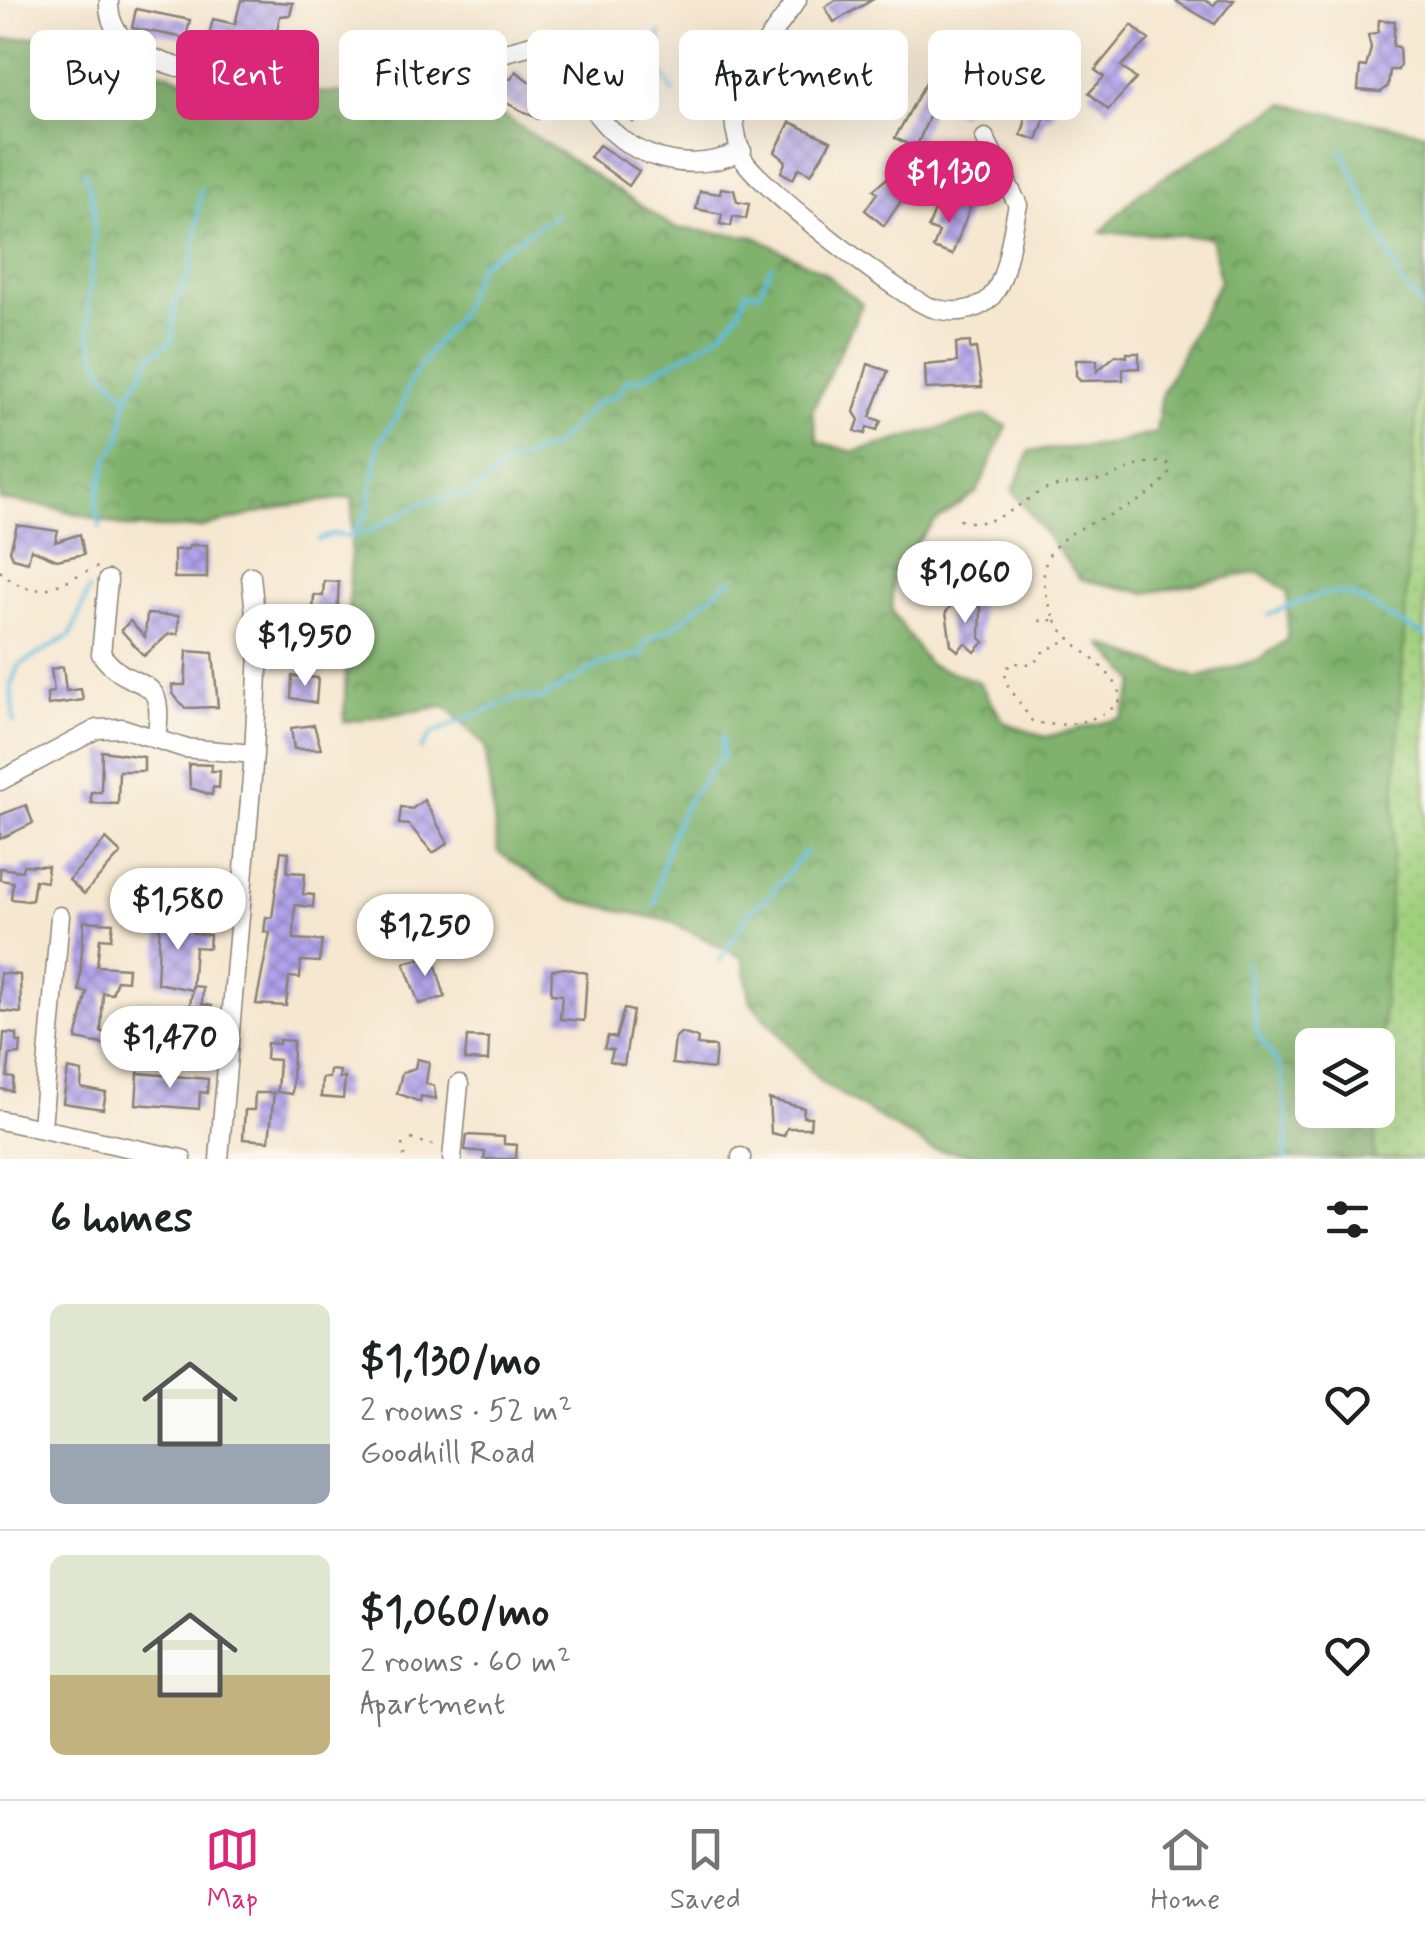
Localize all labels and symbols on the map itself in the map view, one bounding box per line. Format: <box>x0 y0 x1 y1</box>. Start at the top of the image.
pin: $1,130 <box>868 141 1030 226</box>
pin: $1,060 <box>884 541 1046 626</box>
pin: $1,950 <box>224 604 386 689</box>
pin: $1,580 <box>97 868 259 953</box>
pin: $1,250 <box>344 894 506 979</box>
pin: $1,470 <box>89 1006 251 1091</box>

